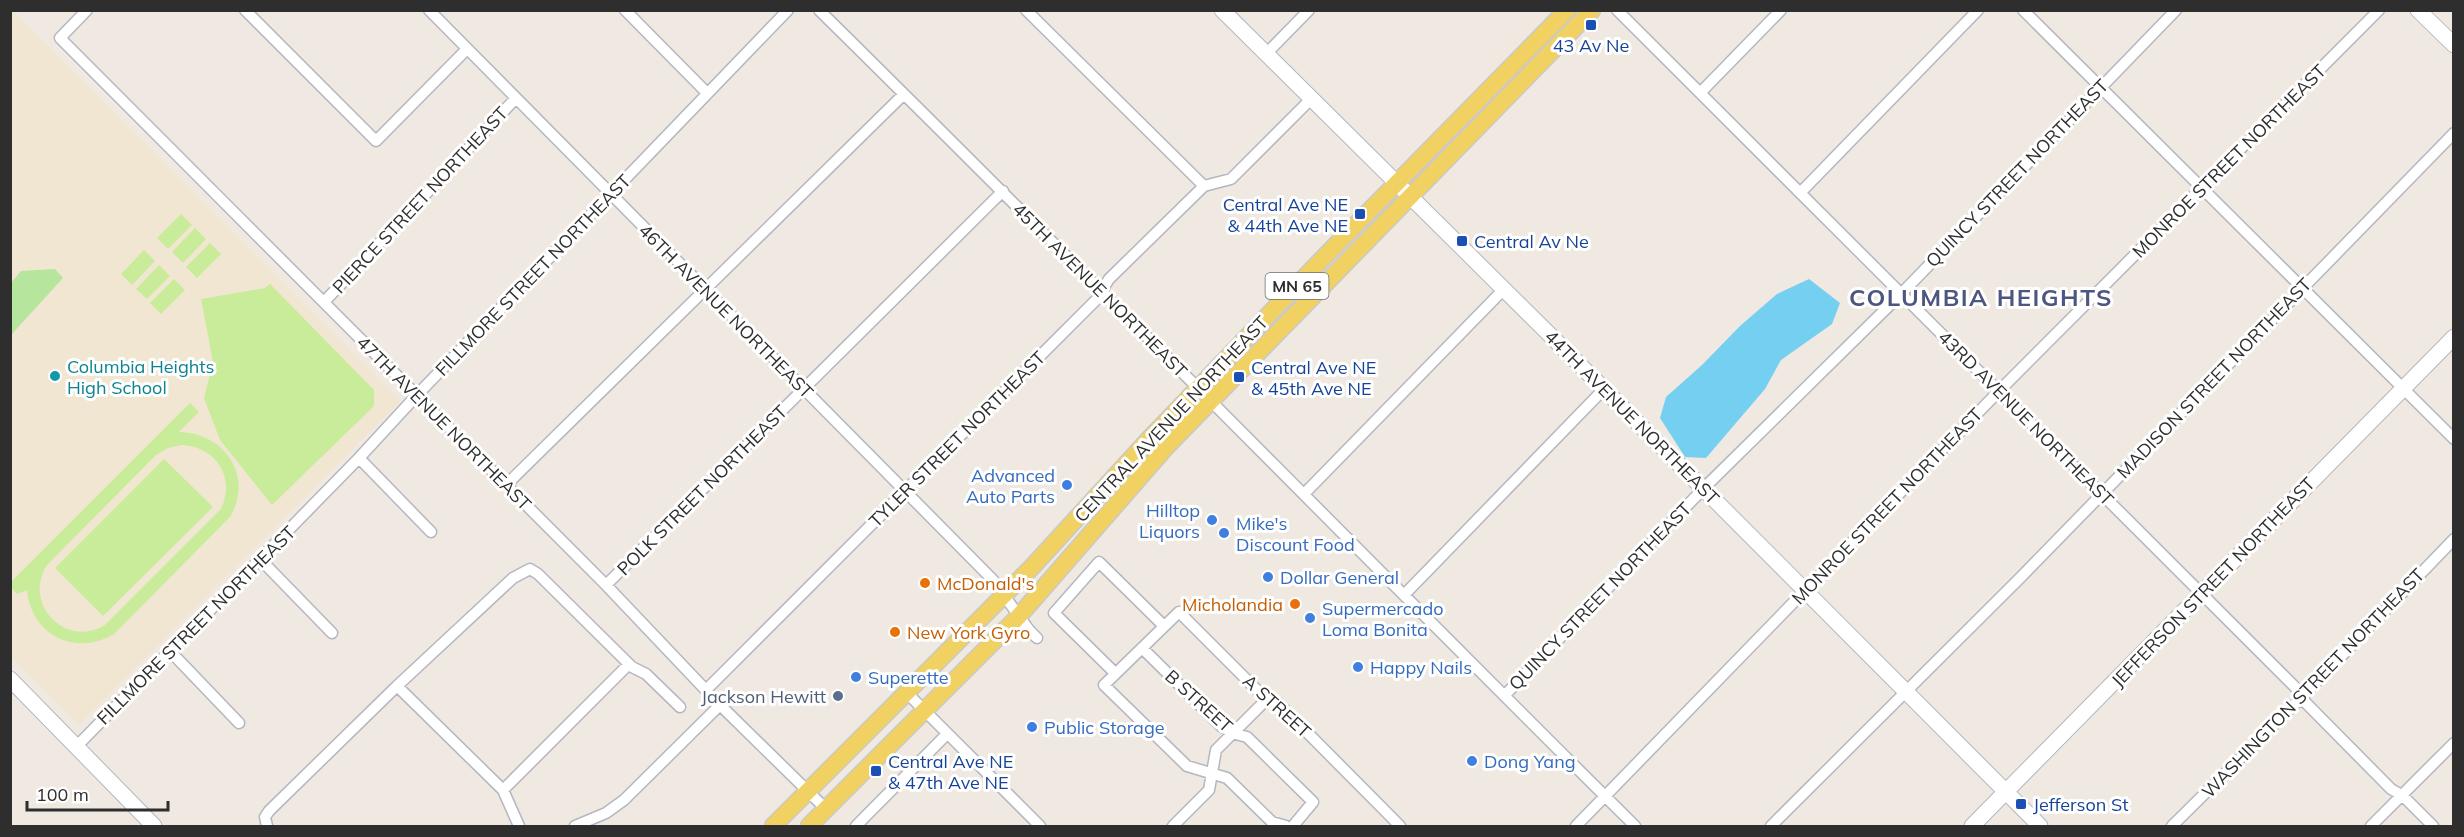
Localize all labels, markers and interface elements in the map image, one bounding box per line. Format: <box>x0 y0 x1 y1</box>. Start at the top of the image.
marker: 43 Av Ne <box>1584 18 1598 32</box>
place label: 43 Av Ne <box>1553 34 1629 57</box>
street label: MONROE STREET NORTHEAST <box>2127 59 2331 263</box>
street label: QUINCY STREET NORTHEAST <box>1921 74 2113 272</box>
street label: PIERCE STREET NORTHEAST <box>327 102 513 298</box>
street label: FILLMORE STREET NORTHEAST <box>430 169 636 381</box>
place label: Central Ave NE & 44th Ave NE <box>1223 193 1348 237</box>
street label: 45TH AVENUE NORTHEAST <box>1008 198 1192 382</box>
marker: Central Ave NE & 44th Ave NE <box>1353 207 1367 221</box>
street label: 46TH AVENUE NORTHEAST <box>634 219 818 403</box>
place label: Central Av Ne <box>1474 230 1589 253</box>
marker: Central Av Ne <box>1455 234 1469 248</box>
road number: MN 65 <box>1266 273 1328 299</box>
street label: MADISON STREET NORTHEAST <box>2112 273 2316 483</box>
district label: COLUMBIA HEIGHTS <box>1849 282 2113 312</box>
street label: CENTRAL AVENUE NORTHEAST <box>1069 311 1273 527</box>
street label: 44TH AVENUE NORTHEAST <box>1540 325 1724 509</box>
street label: 43RD AVENUE NORTHEAST <box>1933 325 2119 511</box>
street label: 47TH AVENUE NORTHEAST <box>352 331 536 515</box>
street label: TYLER STREET NORTHEAST <box>864 346 1050 532</box>
place label: Columbia Heights High School <box>67 355 215 399</box>
place label: Central Ave NE & 45th Ave NE <box>1251 356 1376 400</box>
marker: Columbia Heights High School <box>48 369 62 383</box>
marker: Central Ave NE & 45th Ave NE <box>1232 370 1246 384</box>
street label: POLK STREET NORTHEAST <box>612 400 792 580</box>
street label: MONROE STREET NORTHEAST <box>1787 403 1987 609</box>
place label: Advanced Auto Parts <box>966 464 1055 508</box>
street label: JEFFERSON STREET NORTHEAST <box>2106 472 2320 692</box>
marker: Advanced Auto Parts <box>1060 478 1074 492</box>
street label: QUINCY STREET NORTHEAST <box>1504 497 1696 695</box>
place label: Hilltop Liquors <box>1139 499 1200 543</box>
place label: Mike's Discount Food <box>1236 512 1355 556</box>
marker: Hilltop Liquors <box>1205 513 1219 527</box>
street label: FILLMORE STREET NORTHEAST <box>92 521 300 729</box>
marker: Mike's Discount Food <box>1217 526 1231 540</box>
street label: WASHINGTON STREET NORTHEAST <box>2197 563 2429 803</box>
place label: Dollar General <box>1280 566 1399 589</box>
marker: Dollar General <box>1261 570 1275 584</box>
place label: McDonald's <box>937 572 1034 595</box>
marker: McDonald's <box>918 576 932 590</box>
place label: Micholandia <box>1182 593 1283 616</box>
marker: Micholandia <box>1288 597 1302 611</box>
place label: Supermercado Loma Bonita <box>1322 597 1443 641</box>
marker: Supermercado Loma Bonita <box>1303 611 1317 625</box>
place label: New York Gyro <box>907 621 1030 644</box>
marker: New York Gyro <box>888 625 902 639</box>
place label: Happy Nails <box>1370 656 1472 679</box>
marker: Happy Nails <box>1351 660 1365 674</box>
street label: B STREET <box>1160 665 1238 737</box>
place label: Superette <box>868 666 948 689</box>
street label: A STREET <box>1238 669 1316 743</box>
marker: Superette <box>849 670 863 684</box>
place label: Jackson Hewitt <box>701 685 826 708</box>
marker: Jackson Hewitt <box>831 689 845 703</box>
place label: Public Storage <box>1044 716 1165 739</box>
marker: Public Storage <box>1025 720 1039 734</box>
place label: Central Ave NE & 47th Ave NE <box>888 750 1013 794</box>
place label: Dong Yang <box>1484 750 1576 773</box>
marker: Dong Yang <box>1465 754 1479 768</box>
marker: Central Ave NE & 47th Ave NE <box>869 764 883 778</box>
scale bar <box>27 774 168 812</box>
text: 100 m <box>36 783 89 806</box>
place label: Jefferson St <box>2033 793 2129 816</box>
marker: Jefferson St <box>2014 797 2028 811</box>

